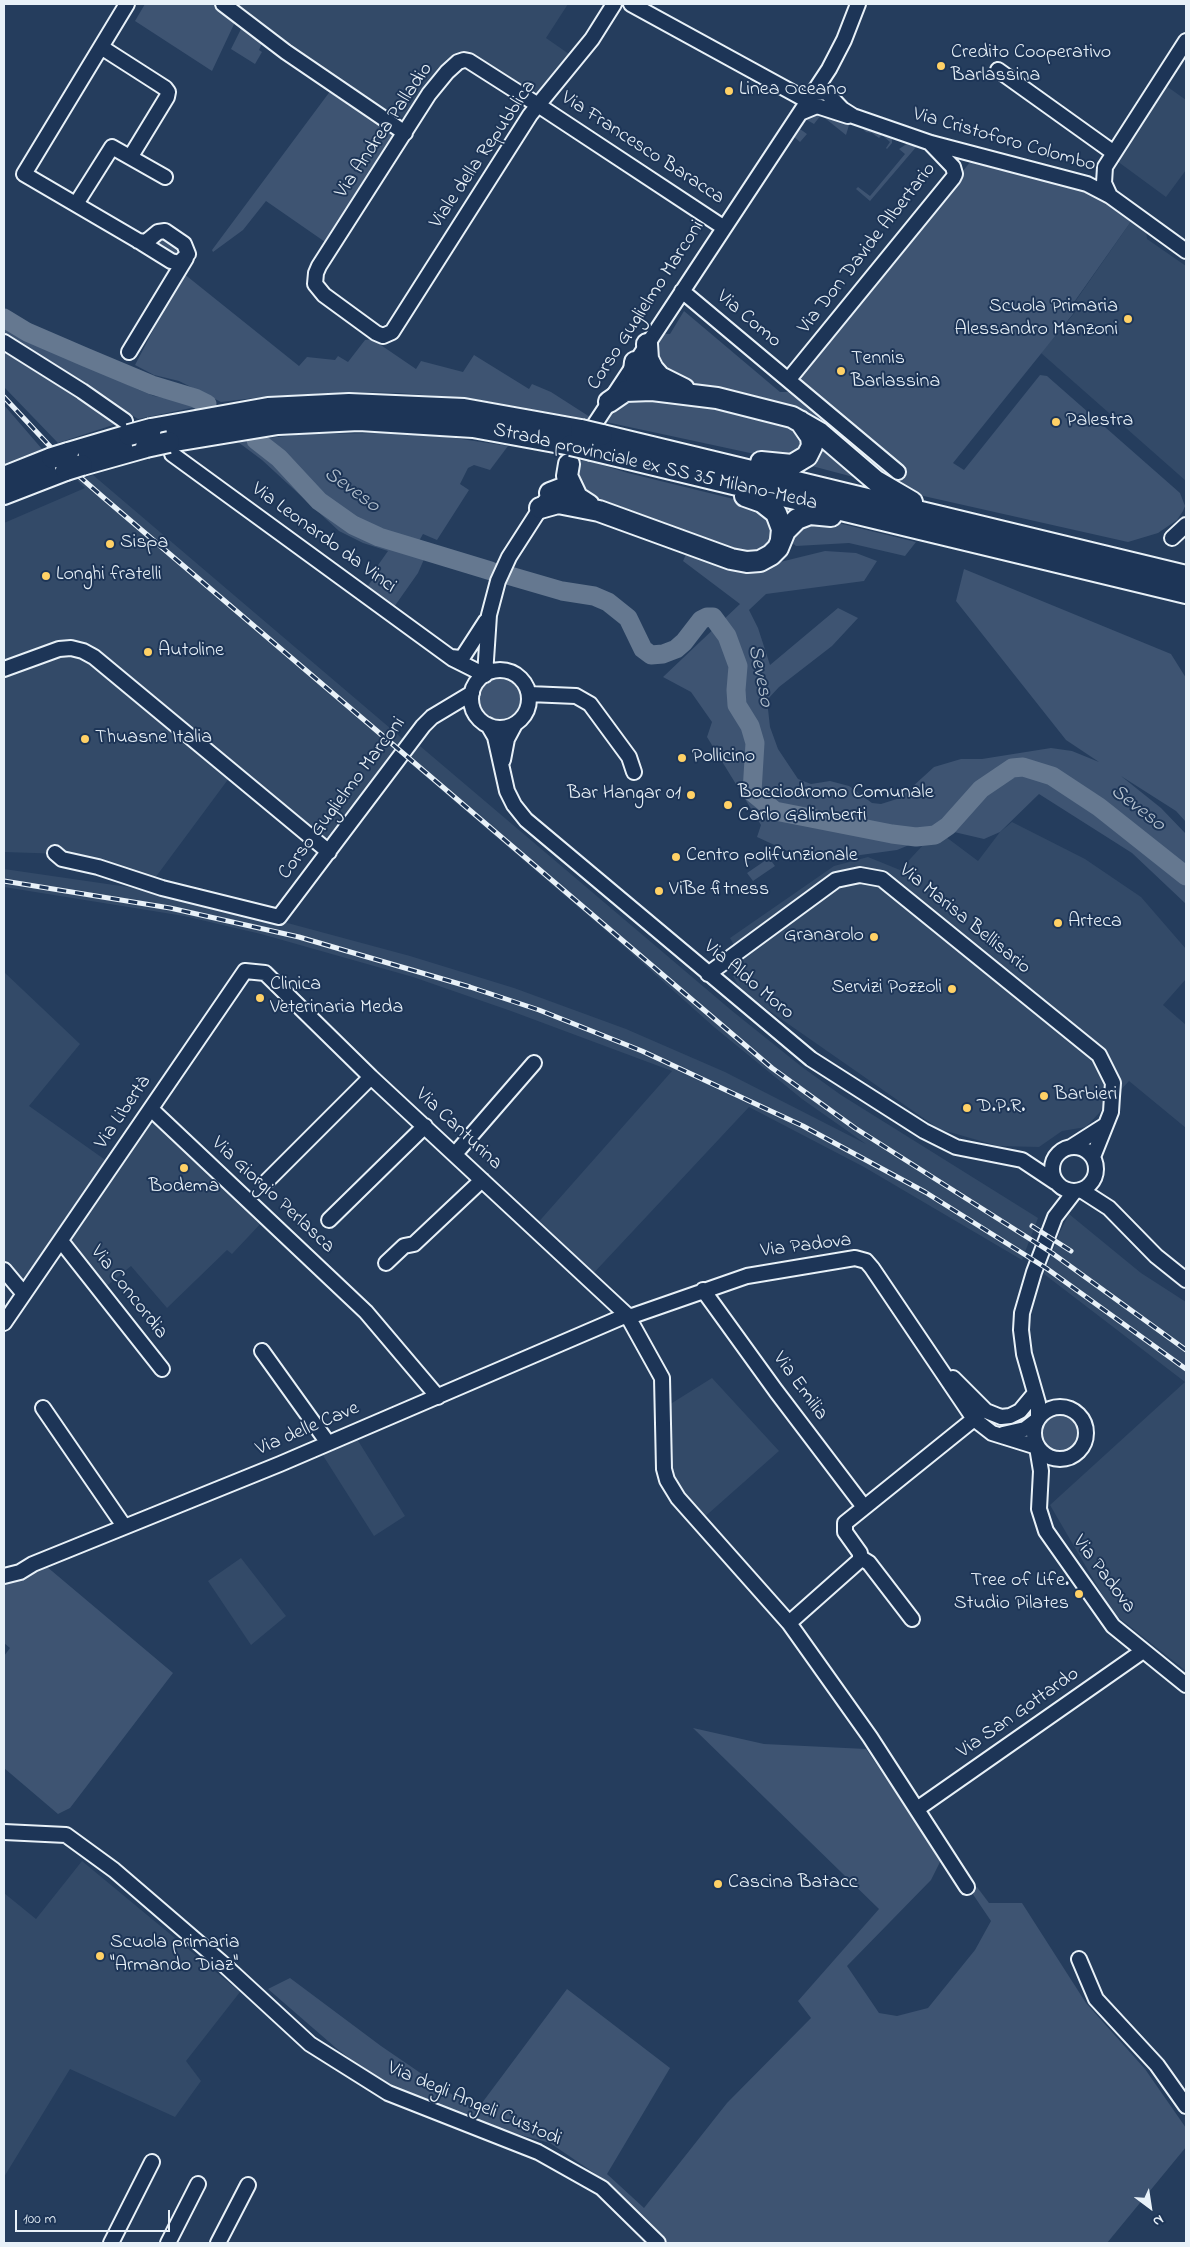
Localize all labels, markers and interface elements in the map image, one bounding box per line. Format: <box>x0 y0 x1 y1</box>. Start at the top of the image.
place label: Credito Cooperativo Barlassina <box>951 42 1111 89</box>
street label: Via Andrea Palladio <box>331 59 439 203</box>
marker: Credito Cooperativo Barlassina <box>935 60 947 72</box>
street label: Viale della Repubblica <box>425 76 543 234</box>
place label: Linea Oceano <box>739 79 847 103</box>
marker: Linea Oceano <box>723 85 735 97</box>
street label: Via Francesco Baracca <box>556 87 728 211</box>
street label: Via Cristoforo Colombo <box>910 103 1098 179</box>
street label: Via Don Davide Albertario <box>794 159 942 339</box>
street label: Corso Guglielmo Marconi <box>583 217 711 395</box>
street label: Via Como <box>711 286 785 354</box>
place label: Scuola Primaria Alessandro Manzoni <box>954 296 1118 343</box>
marker: Scuola Primaria Alessandro Manzoni <box>1122 313 1134 325</box>
place label: Tennis Barlassina <box>851 348 940 395</box>
marker: Tennis Barlassina <box>835 365 847 377</box>
place label: Palestra <box>1066 410 1133 434</box>
marker: Palestra <box>1050 416 1062 428</box>
street label: Strada provinciale ex SS 35 Milano-Meda <box>491 419 819 517</box>
water label: Seveso <box>318 462 384 520</box>
street label: Via Leonardo da Vinci <box>246 478 400 600</box>
place label: Sispa <box>120 532 168 556</box>
marker: Sispa <box>104 538 116 550</box>
place label: Longhi fratelli <box>56 564 162 588</box>
marker: Longhi fratelli <box>40 570 52 582</box>
place label: Autoline <box>158 640 224 664</box>
water label: Seveso <box>741 643 777 709</box>
marker: Autoline <box>142 646 154 658</box>
street label: Corso Guglielmo Marconi <box>274 713 412 885</box>
place label: Thuasne Italia <box>95 727 212 751</box>
marker: Thuasne Italia <box>79 733 91 745</box>
place label: Pollicino <box>692 746 755 770</box>
marker: Pollicino <box>676 752 688 764</box>
water label: Seveso <box>1105 780 1169 838</box>
place label: Bocciodromo Comunale Carlo Galimberti <box>738 782 934 829</box>
place label: Bar Hangar 01 <box>567 783 681 807</box>
marker: Bar Hangar 01 <box>685 789 697 801</box>
marker: Bocciodromo Comunale Carlo Galimberti <box>722 799 734 811</box>
place label: Centro polifunzionale <box>686 845 858 869</box>
marker: Centro polifunzionale <box>670 851 682 863</box>
street label: Via Marisa Bellisario <box>893 860 1035 980</box>
place label: ViBe fitness <box>669 879 769 903</box>
marker: ViBe fitness <box>653 885 665 897</box>
place label: Arteca <box>1068 911 1122 935</box>
marker: Arteca <box>1052 917 1064 929</box>
place label: Granarolo <box>784 925 864 949</box>
marker: Granarolo <box>868 931 880 943</box>
street label: Via Aldo Moro <box>698 936 798 1026</box>
place label: Clinica Veterinaria Meda <box>270 974 403 1021</box>
place label: Servizi Pozzoli <box>831 977 942 1001</box>
marker: Servizi Pozzoli <box>946 983 958 995</box>
marker: Clinica Veterinaria Meda <box>254 992 266 1004</box>
street label: Via Libertà <box>91 1072 157 1154</box>
street label: Via Canturina <box>410 1084 506 1176</box>
place label: Barbieri <box>1054 1084 1117 1108</box>
marker: Barbieri <box>1038 1090 1050 1102</box>
place label: D.P.R. <box>977 1096 1025 1120</box>
marker: D.P.R. <box>961 1102 973 1114</box>
street label: Via Giorgio Perlasca <box>205 1133 339 1259</box>
marker: Bodema <box>178 1162 190 1174</box>
place label: Bodema <box>149 1176 219 1200</box>
street label: Via Padova <box>759 1230 853 1264</box>
street label: Via Concordia <box>84 1241 172 1345</box>
street label: Via Emilia <box>766 1348 832 1426</box>
street label: Via delle Cave <box>253 1398 363 1462</box>
street label: Via Padova <box>1066 1531 1140 1619</box>
place label: Tree of Life. Studio Pilates <box>954 1570 1069 1617</box>
marker: Tree of Life. Studio Pilates <box>1073 1588 1085 1600</box>
street label: Via San Gottardo <box>953 1663 1085 1765</box>
place label: Cascina Batacc <box>728 1872 858 1896</box>
marker: Cascina Batacc <box>712 1878 724 1890</box>
place label: Scuola primaria "Armando Diaz" <box>110 1932 240 1979</box>
marker: Scuola primaria "Armando Diaz" <box>94 1950 106 1962</box>
street label: Via degli Angeli Custodi <box>383 2057 565 2153</box>
north arrow <box>1125 2182 1175 2232</box>
scale bar <box>18 2200 172 2232</box>
text: 100 m <box>23 2208 56 2230</box>
text: N <box>1149 2209 1167 2232</box>

